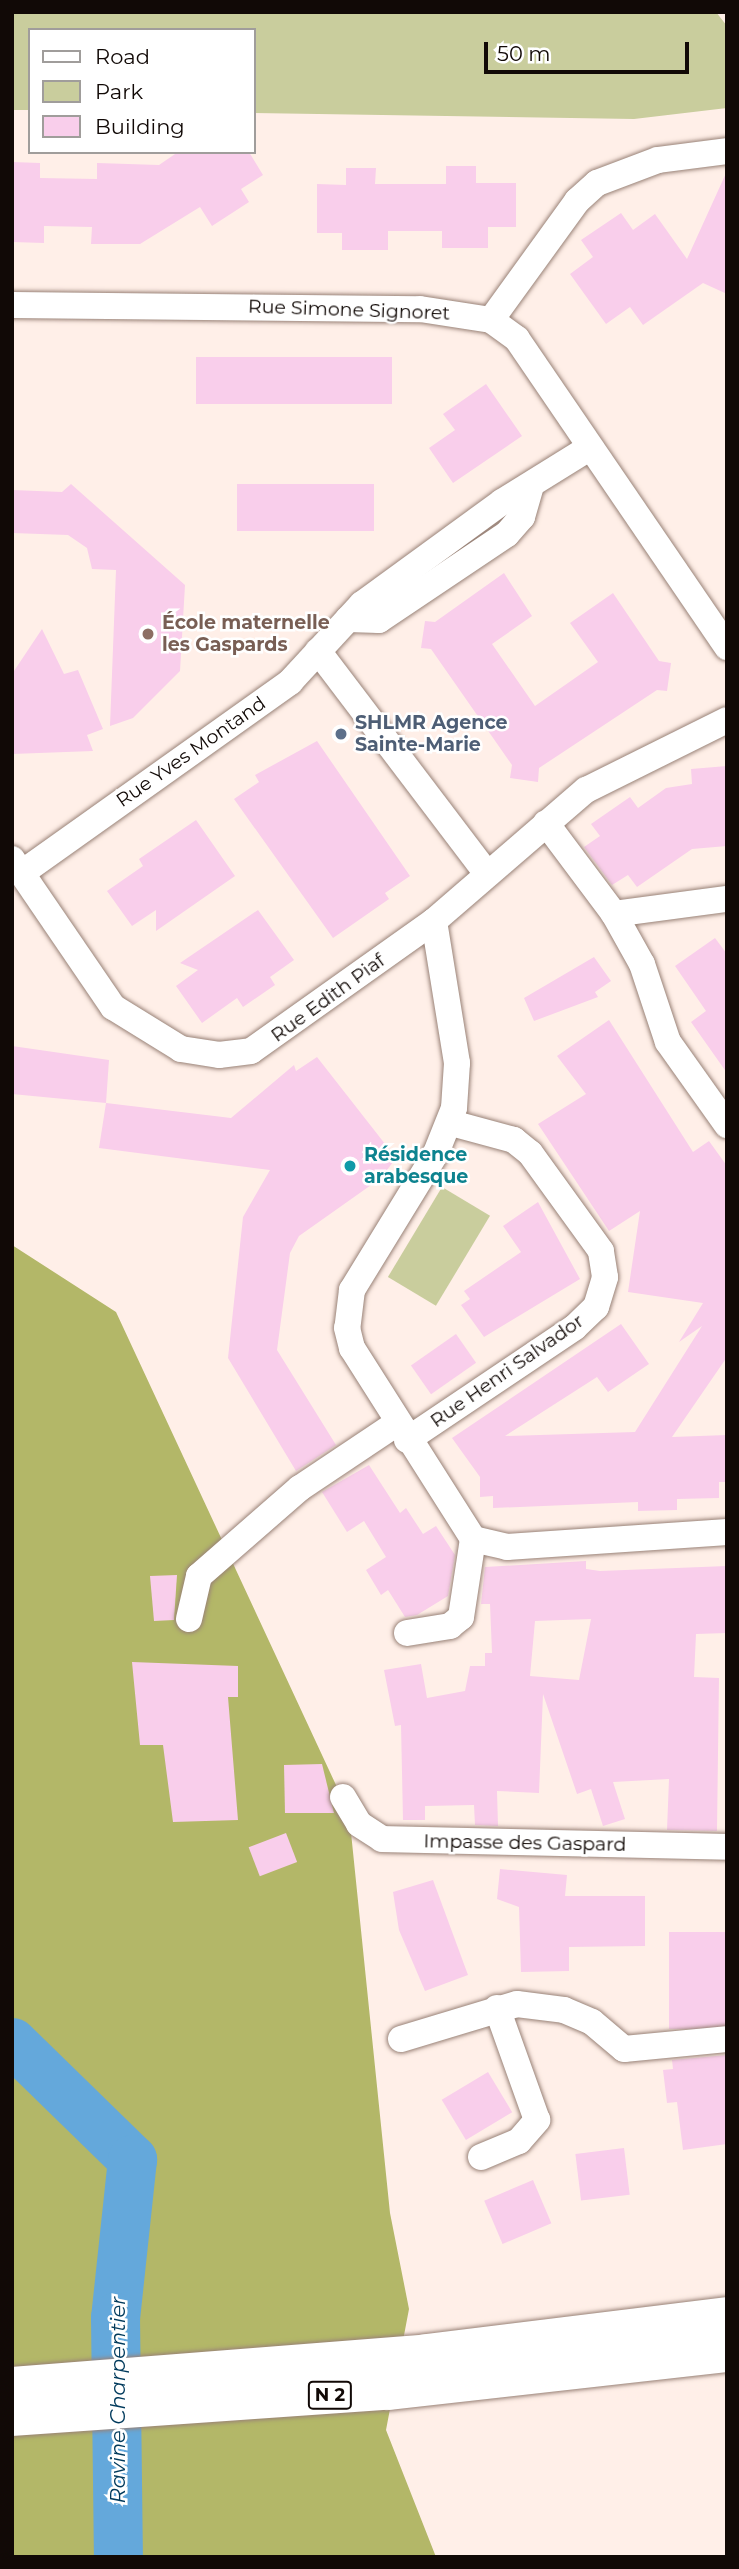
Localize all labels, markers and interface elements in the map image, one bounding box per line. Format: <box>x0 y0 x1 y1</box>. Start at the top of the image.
legend <box>28 28 256 154</box>
scale bar <box>487 28 692 72</box>
text: 50 m <box>497 41 551 66</box>
text: Road <box>95 44 150 69</box>
text: Park <box>95 79 143 104</box>
text: Building <box>95 114 185 139</box>
street label: Rue Simone Signoret <box>248 295 450 325</box>
place label: École maternelle les Gaspards <box>162 612 330 656</box>
marker: École maternelle les Gaspards <box>140 626 156 642</box>
street label: Rue Yves Montand <box>112 692 270 812</box>
place label: SHLMR Agence Sainte-Marie <box>355 712 507 756</box>
marker: SHLMR Agence Sainte-Marie <box>333 726 349 742</box>
street label: Rue Edith Piaf <box>267 949 389 1047</box>
place label: Résidence arabesque <box>364 1144 468 1188</box>
marker: Résidence arabesque <box>342 1158 358 1174</box>
street label: Rue Henri Salvador <box>426 1310 588 1432</box>
street label: Impasse des Gaspard <box>423 1830 627 1856</box>
water label: Ravine Charpentier <box>105 2296 131 2504</box>
road number: N 2 <box>307 2381 353 2410</box>

